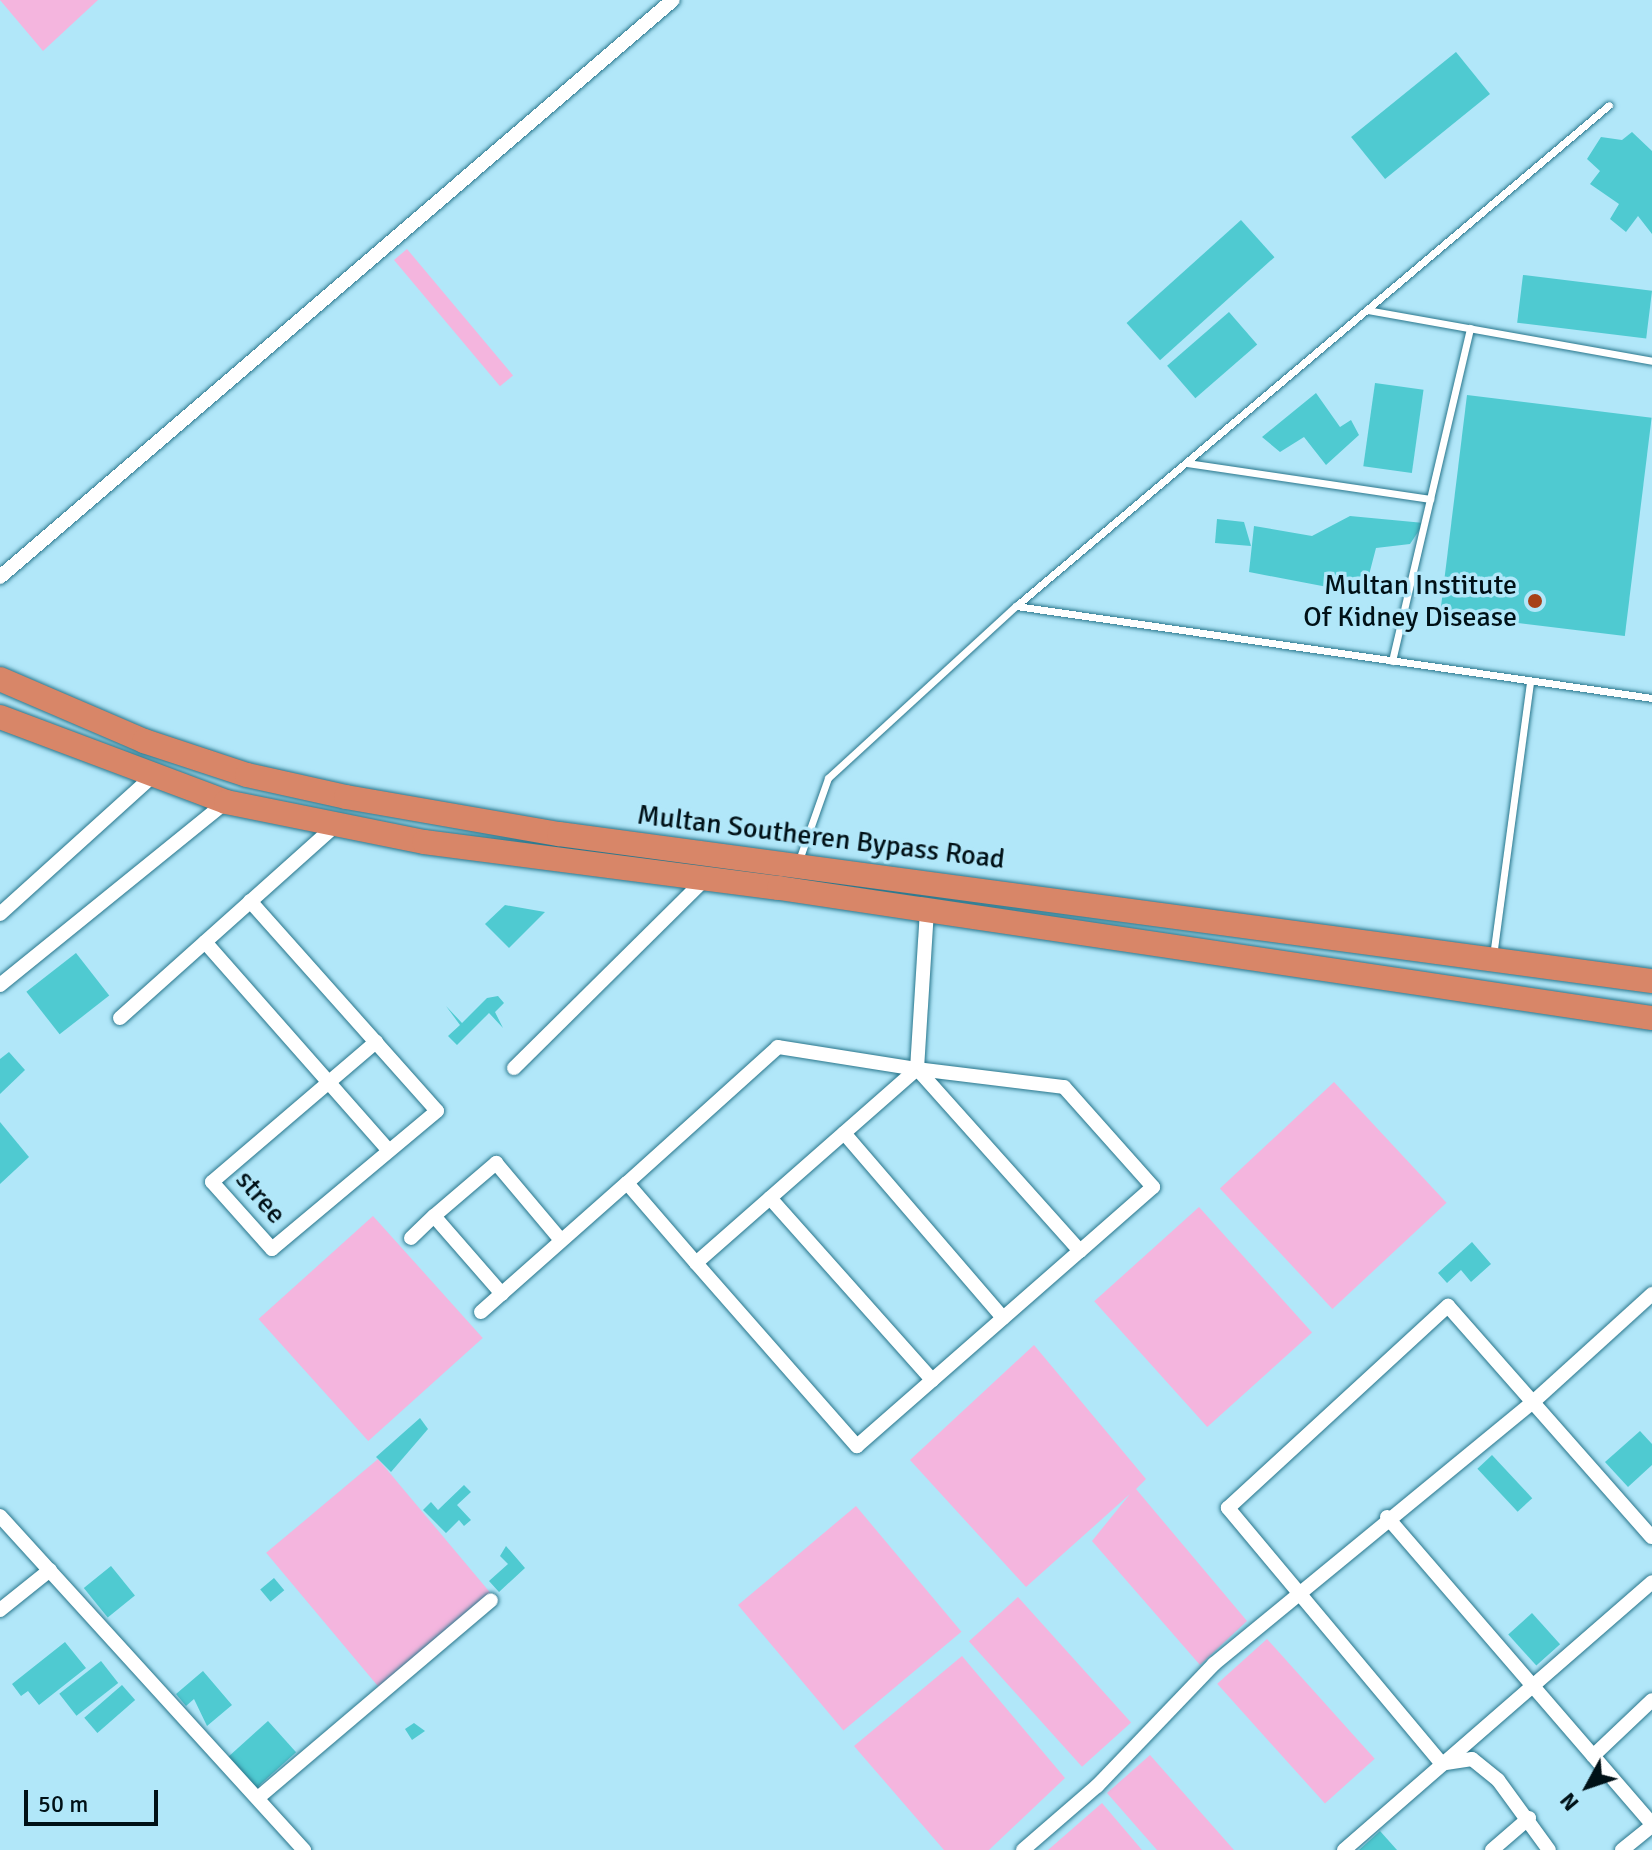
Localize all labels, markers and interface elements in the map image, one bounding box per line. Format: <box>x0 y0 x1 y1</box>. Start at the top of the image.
place label: Multan Institute Of Kidney Disease <box>1303 568 1517 634</box>
marker: Multan Institute Of Kidney Disease <box>1524 590 1546 612</box>
street label: Multan Southeren Bypass Road <box>635 798 1007 876</box>
street label: stree <box>229 1163 293 1231</box>
north arrow <box>1548 1746 1628 1826</box>
scale bar <box>28 1774 162 1824</box>
text: N <box>1554 1787 1584 1816</box>
text: 50 m <box>38 1789 88 1819</box>

